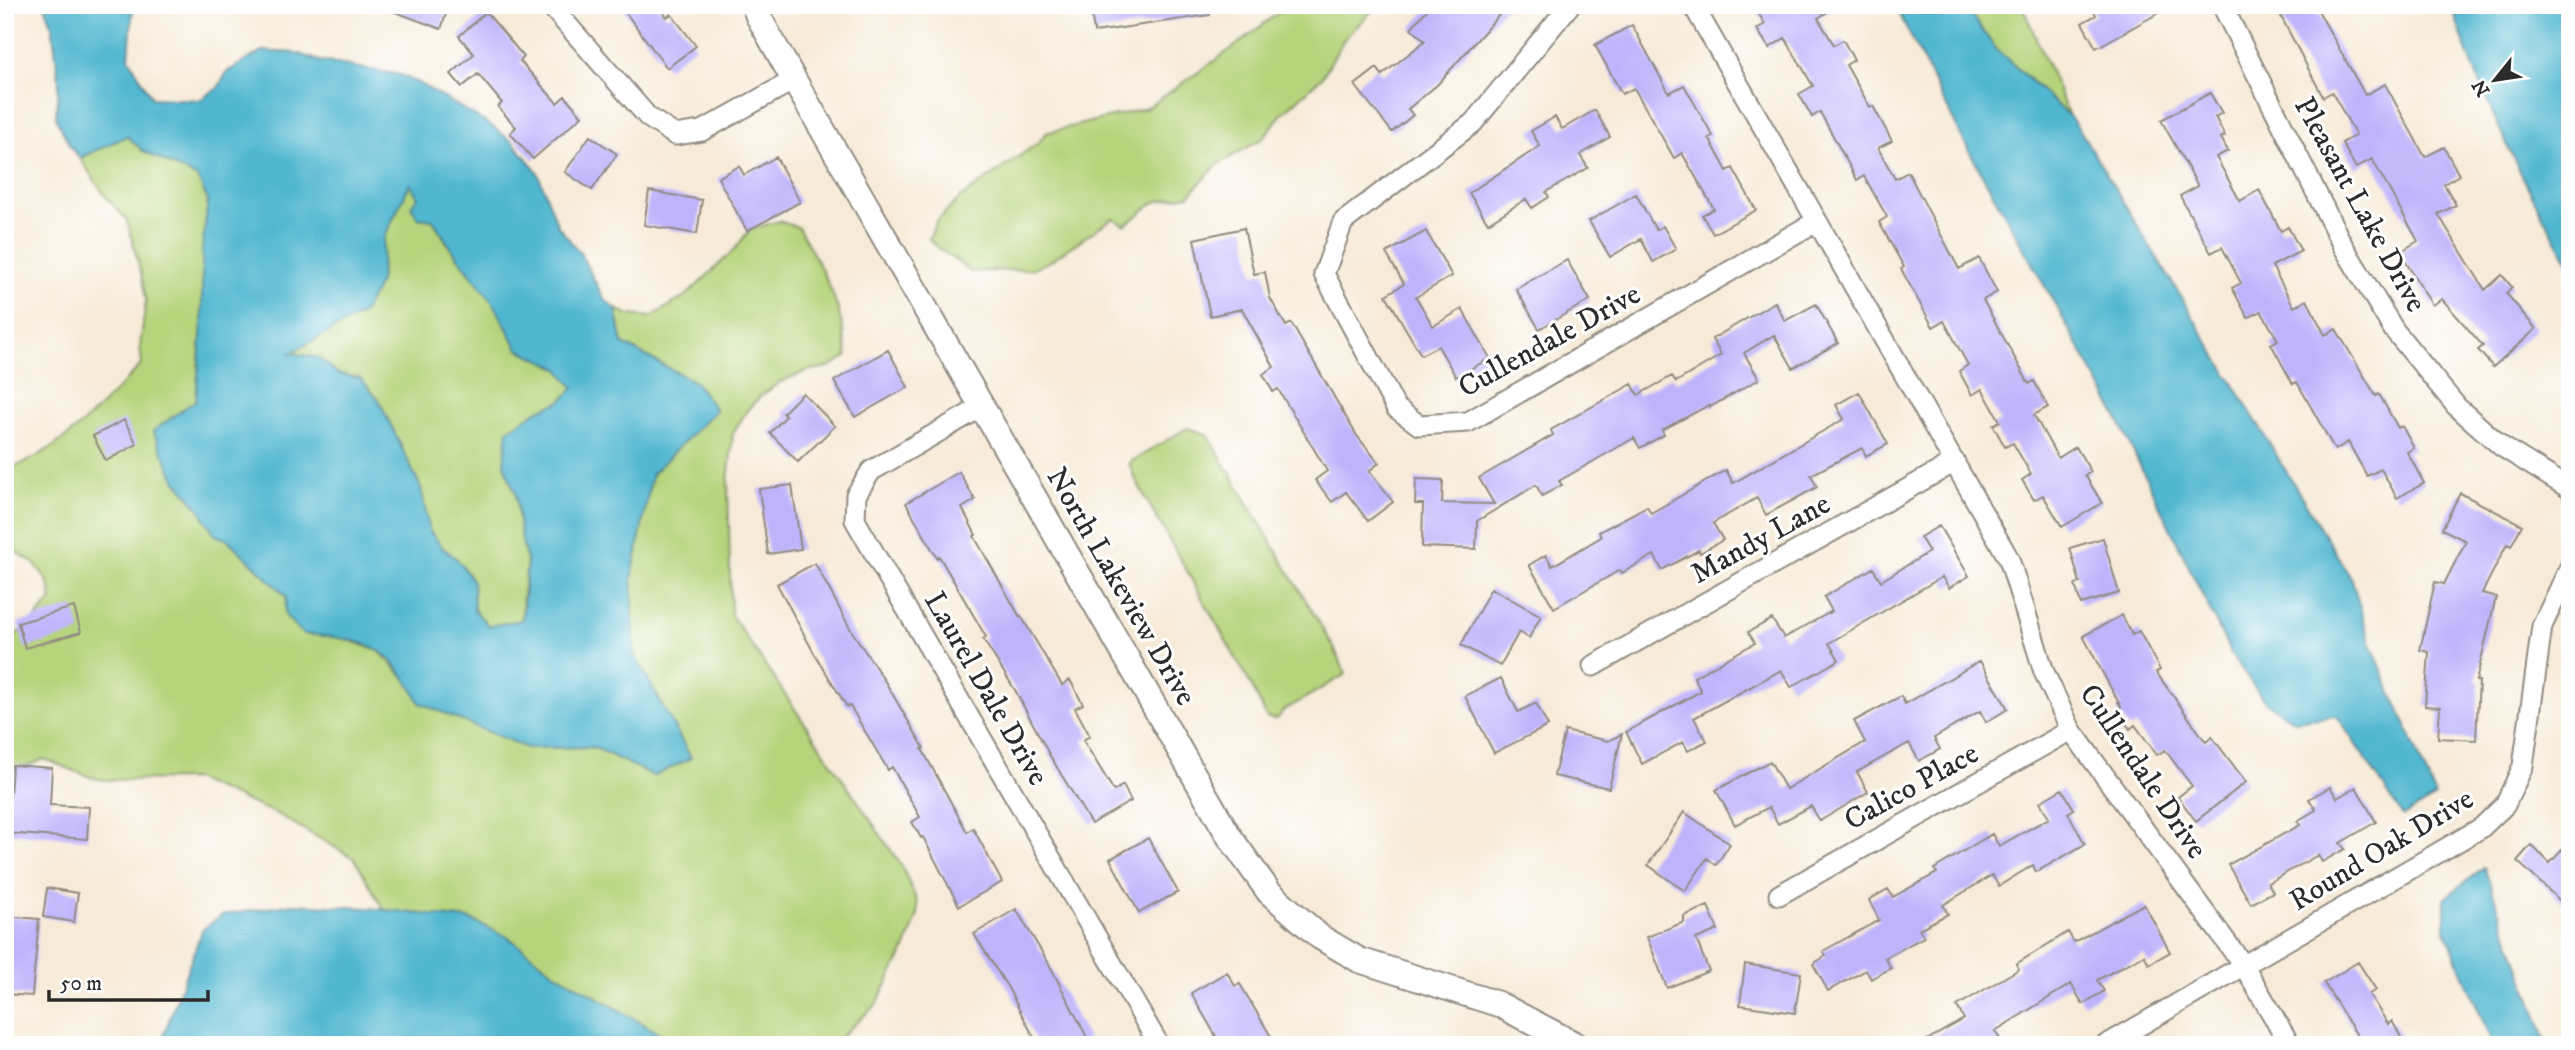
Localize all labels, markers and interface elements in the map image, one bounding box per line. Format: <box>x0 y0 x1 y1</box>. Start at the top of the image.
north arrow <box>2460 46 2530 116</box>
text: N <box>2468 75 2495 100</box>
street label: Pleasant Lake Drive <box>2285 91 2434 319</box>
street label: Cullendale Drive <box>1452 276 1647 407</box>
street label: North Lakeview Drive <box>1038 461 1204 712</box>
street label: Mandy Lane <box>1685 486 1837 593</box>
street label: Laurel Dale Drive <box>915 585 1056 792</box>
street label: Cullendale Drive <box>2071 677 2215 866</box>
street label: Calico Place <box>1838 735 1985 839</box>
street label: Round Oak Drive <box>2283 781 2480 920</box>
scale bar <box>49 959 208 1003</box>
text: 50 m <box>60 971 102 997</box>

